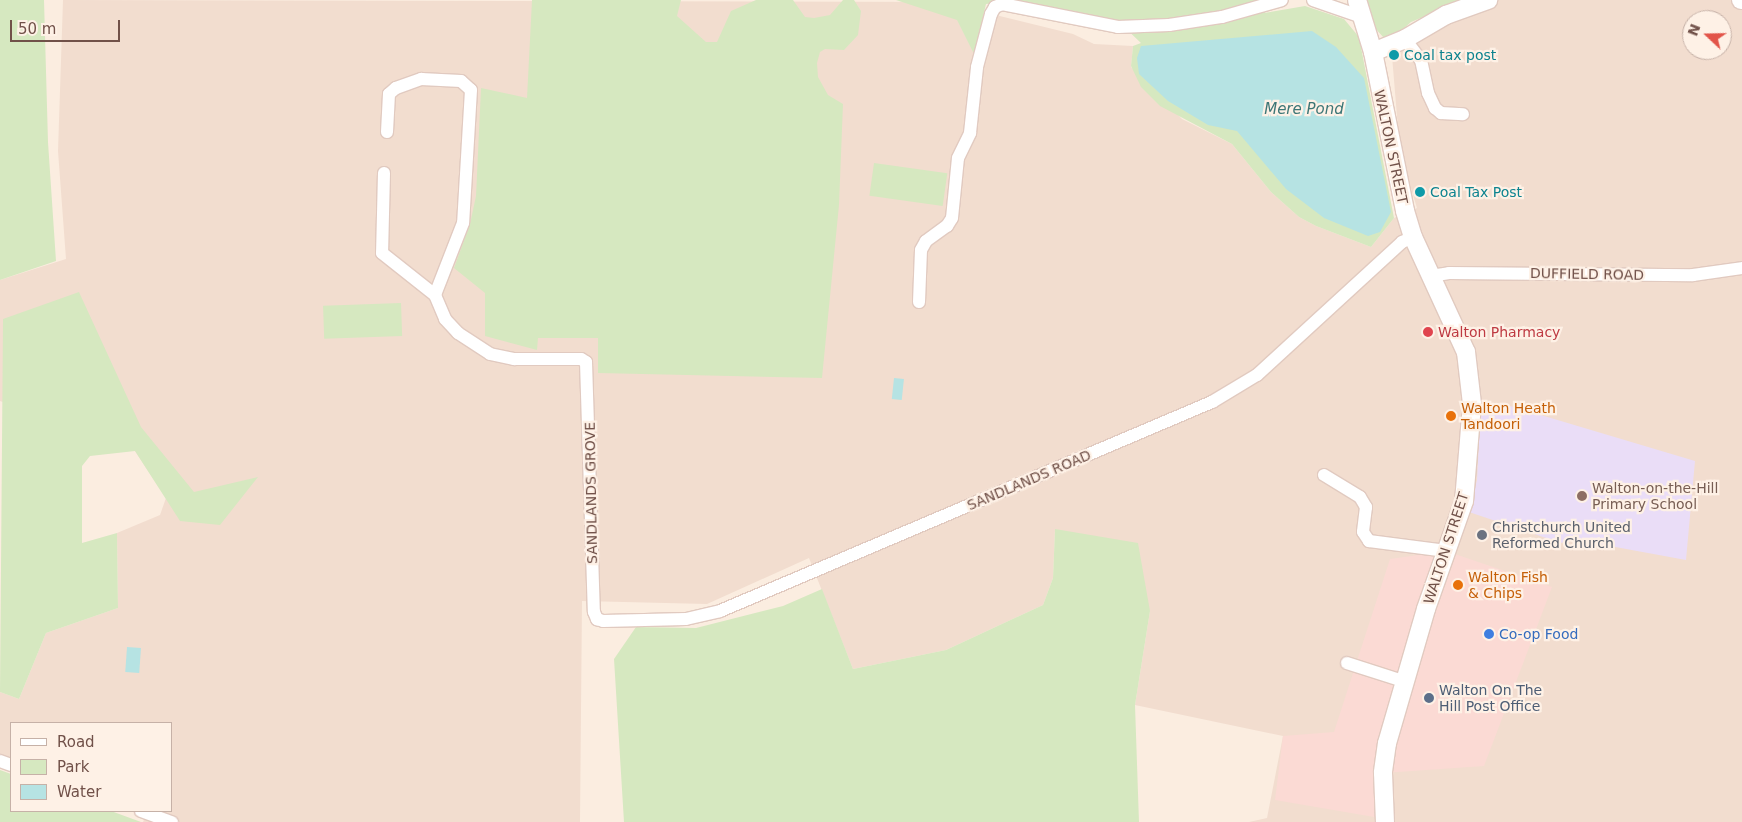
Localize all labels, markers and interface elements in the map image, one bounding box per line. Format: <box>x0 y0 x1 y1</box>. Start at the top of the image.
scale bar <box>12 10 122 42</box>
north arrow <box>1682 10 1732 60</box>
text: 50 m <box>18 20 56 38</box>
text: N <box>1684 22 1703 38</box>
place label: Coal tax post <box>1404 47 1496 63</box>
marker: Coal tax post <box>1388 49 1400 61</box>
street label: WALTON STREET <box>1371 88 1411 206</box>
water label: Mere Pond <box>1264 101 1344 119</box>
place label: Coal Tax Post <box>1430 184 1522 200</box>
marker: Coal Tax Post <box>1414 186 1426 198</box>
street label: DUFFIELD ROAD <box>1530 265 1644 283</box>
place label: Walton Pharmacy <box>1438 324 1560 340</box>
marker: Walton Pharmacy <box>1422 326 1434 338</box>
place label: Walton Heath Tandoori <box>1461 400 1556 432</box>
marker: Walton Heath Tandoori <box>1445 410 1457 422</box>
street label: SANDLANDS GROVE <box>581 422 601 564</box>
street label: SANDLANDS ROAD <box>964 446 1094 514</box>
place label: Walton-on-the-Hill Primary School <box>1592 480 1718 512</box>
street label: WALTON STREET <box>1420 490 1472 606</box>
marker: Walton-on-the-Hill Primary School <box>1576 490 1588 502</box>
place label: Christchurch United Reformed Church <box>1492 519 1631 552</box>
marker: Christchurch United Reformed Church <box>1476 529 1488 541</box>
place label: Walton Fish & Chips <box>1468 569 1548 602</box>
marker: Walton Fish & Chips <box>1452 579 1464 591</box>
place label: Co-op Food <box>1499 626 1578 642</box>
marker: Co-op Food <box>1483 628 1495 640</box>
place label: Walton On The Hill Post Office <box>1439 682 1542 714</box>
marker: Walton On The Hill Post Office <box>1423 692 1435 704</box>
legend <box>10 722 172 812</box>
text: Road <box>57 733 95 751</box>
text: Park <box>57 758 89 776</box>
text: Water <box>57 783 101 801</box>

